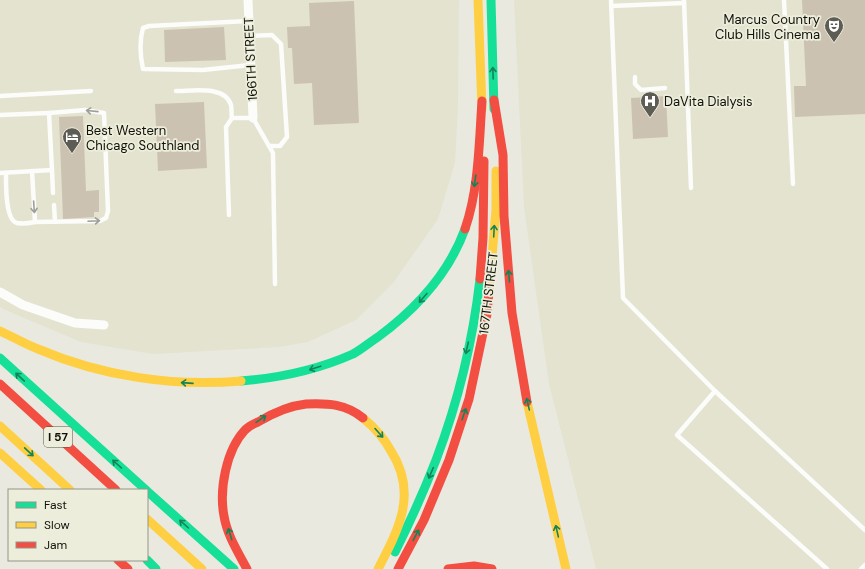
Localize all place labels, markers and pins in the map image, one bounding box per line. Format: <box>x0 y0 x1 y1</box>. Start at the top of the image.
place label: Marcus Country Club Hills Cinema <box>715 11 820 43</box>
theatre icon: Marcus Country Club Hills Cinema <box>823 15 845 43</box>
hospital icon: DaVita Dialysis <box>639 90 661 118</box>
place label: DaVita Dialysis <box>664 93 753 110</box>
place label: Best Western Chicago Southland <box>86 122 199 154</box>
hotel icon: Best Western Chicago Southland <box>61 126 83 154</box>

